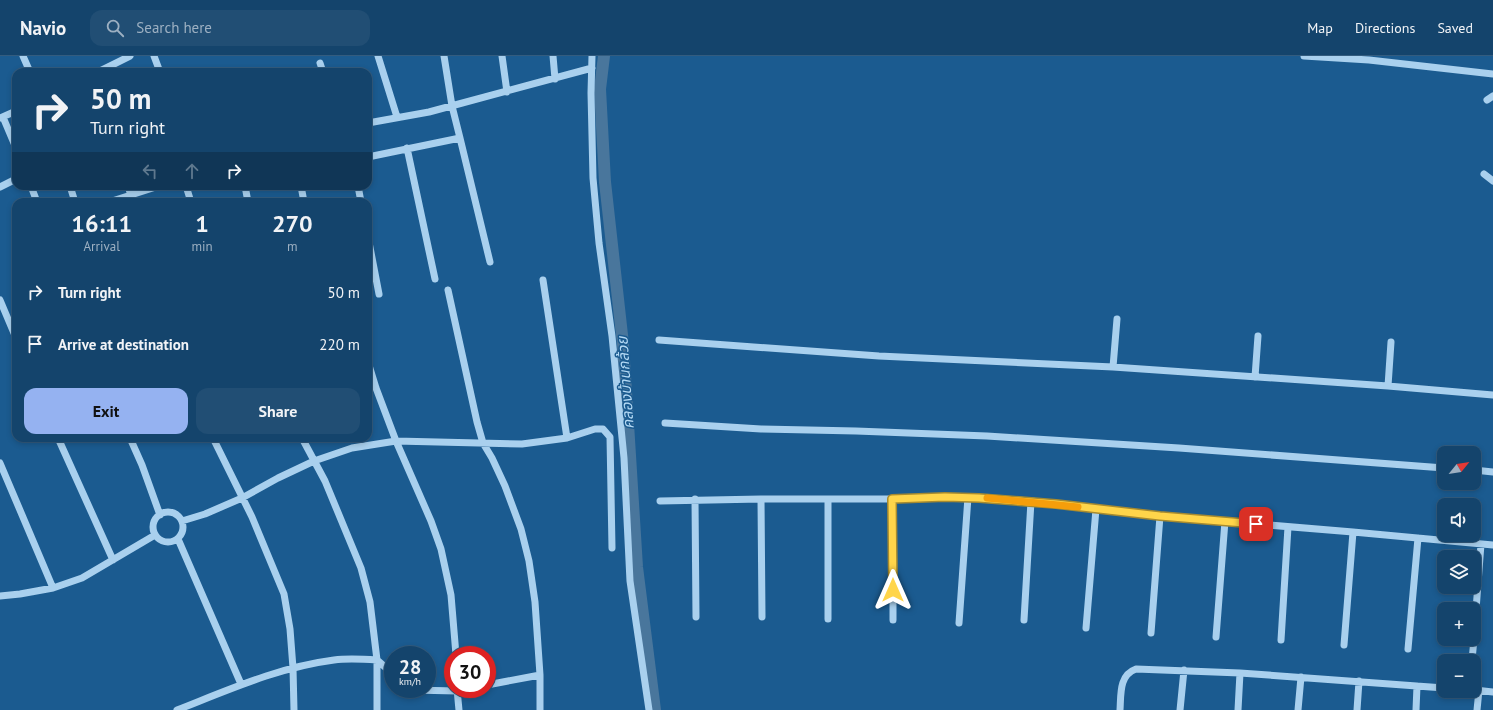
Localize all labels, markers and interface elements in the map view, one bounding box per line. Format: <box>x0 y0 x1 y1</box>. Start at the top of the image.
search box <box>90 10 370 46</box>
text: Navio <box>20 16 66 40</box>
icon: search <box>104 17 126 39</box>
text: Search here <box>136 18 212 37</box>
text: Map <box>1307 19 1333 37</box>
text: Directions <box>1355 19 1415 37</box>
text: Saved <box>1437 19 1473 37</box>
text: 50 m <box>90 80 151 117</box>
icon: right <box>24 84 76 136</box>
text: Turn right <box>90 116 165 139</box>
icon: left <box>139 160 161 182</box>
icon: ahead <box>181 160 203 182</box>
icon: right <box>223 160 245 182</box>
text: 16:11 <box>71 208 132 239</box>
text: 1 <box>195 208 209 239</box>
text: 270 <box>272 208 313 239</box>
text: Arrival <box>84 238 120 255</box>
text: min <box>191 238 213 255</box>
text: m <box>287 238 298 255</box>
icon: right <box>24 281 46 303</box>
text: Turn right <box>58 283 121 302</box>
text: 50 m <box>327 283 360 302</box>
icon: arrive <box>24 333 46 355</box>
text: Arrive at destination <box>58 335 189 354</box>
text: 220 m <box>319 335 360 354</box>
water label: คลองบ้านกล้วย <box>612 335 638 430</box>
button: Exit <box>24 388 188 434</box>
button: Share <box>196 388 360 434</box>
north arrow <box>1437 446 1481 490</box>
map controls <box>1437 446 1481 698</box>
button: sound <box>1437 498 1481 542</box>
pin <box>1239 507 1273 541</box>
icon: arrive <box>1245 513 1267 535</box>
button: layers <box>1437 550 1481 594</box>
position arrow <box>872 569 914 611</box>
button: + <box>1437 602 1481 646</box>
speed limit sign: 30 <box>444 646 496 698</box>
text: 28 <box>399 654 421 680</box>
button: − <box>1437 654 1481 698</box>
text: km/h <box>399 675 421 688</box>

